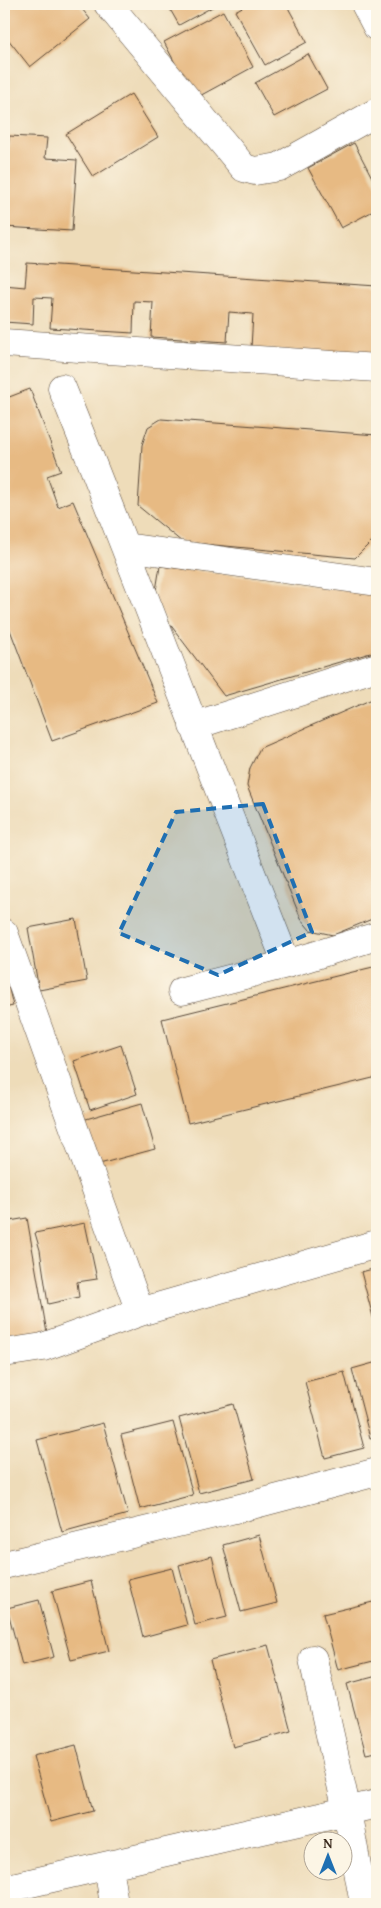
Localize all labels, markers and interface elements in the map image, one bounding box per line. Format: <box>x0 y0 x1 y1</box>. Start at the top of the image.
north arrow <box>304 1830 354 1880</box>
text: N <box>323 1833 333 1853</box>

